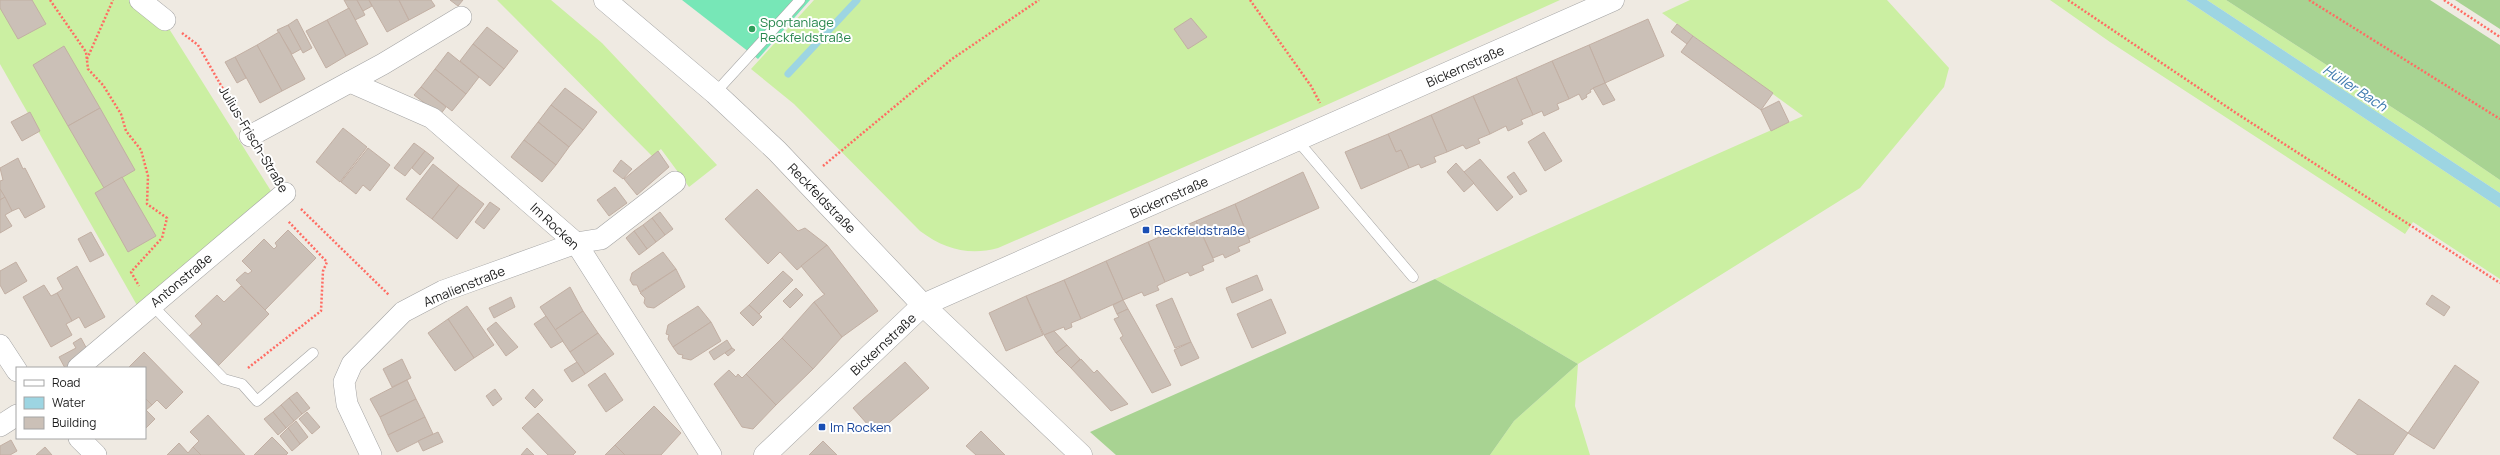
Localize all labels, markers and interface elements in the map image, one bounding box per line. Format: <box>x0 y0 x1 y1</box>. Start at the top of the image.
place label: Sportanlage Reckfeldstraße <box>760 13 852 46</box>
marker: Sportanlage Reckfeldstraße <box>747 24 757 34</box>
street label: Bickernstraße <box>1423 41 1507 91</box>
water label: Hüller Bach <box>2320 60 2392 116</box>
street label: Julius-Frisch-Straße <box>215 82 293 196</box>
street label: Reckfeldstraße <box>784 159 860 237</box>
street label: Bickernstraße <box>1127 172 1211 222</box>
street label: Im Rocken <box>526 199 584 253</box>
place label: Reckfeldstraße <box>1154 221 1246 239</box>
marker: Reckfeldstraße <box>1141 225 1151 235</box>
street label: Antonstraße <box>146 249 216 311</box>
street label: Amalienstraße <box>420 261 508 311</box>
street label: Bickernstraße <box>846 309 920 379</box>
legend <box>16 367 146 439</box>
text: Road <box>52 374 80 391</box>
text: Water <box>52 394 86 411</box>
text: Building <box>52 414 96 431</box>
place label: Im Rocken <box>830 418 891 436</box>
marker: Im Rocken <box>817 422 827 432</box>

